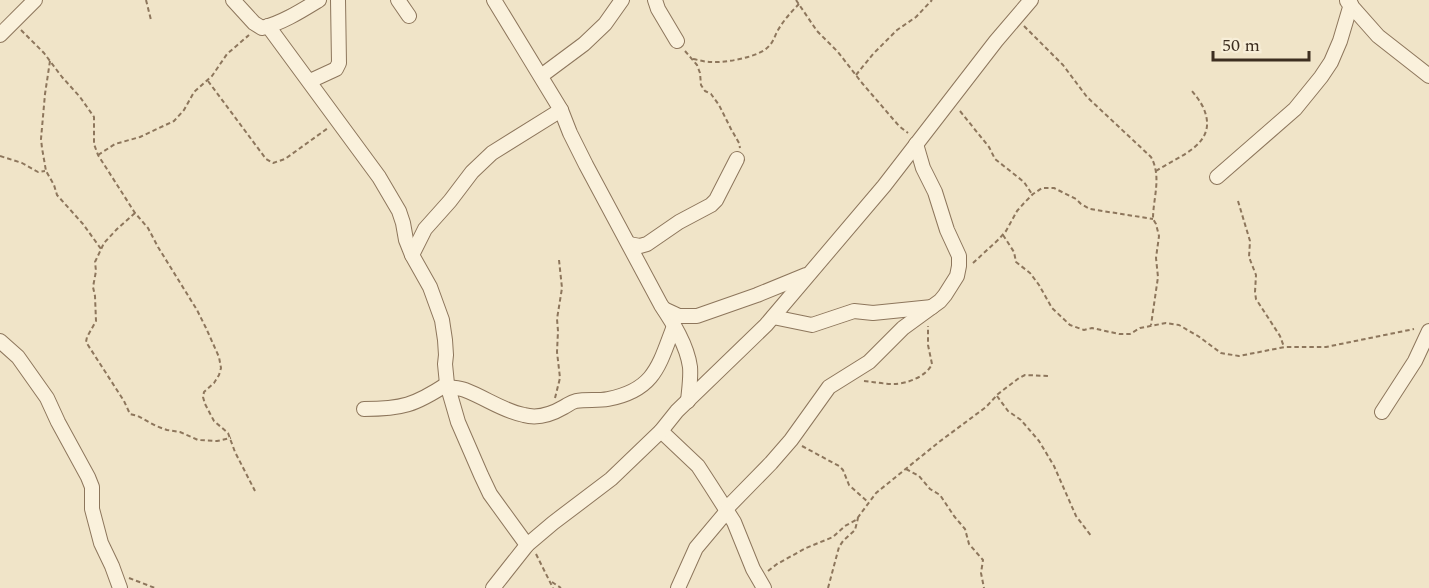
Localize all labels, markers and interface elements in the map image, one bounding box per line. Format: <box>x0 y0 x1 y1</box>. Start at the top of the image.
scale bar <box>1213 24 1309 62</box>
text: 50 m <box>1222 32 1260 59</box>

